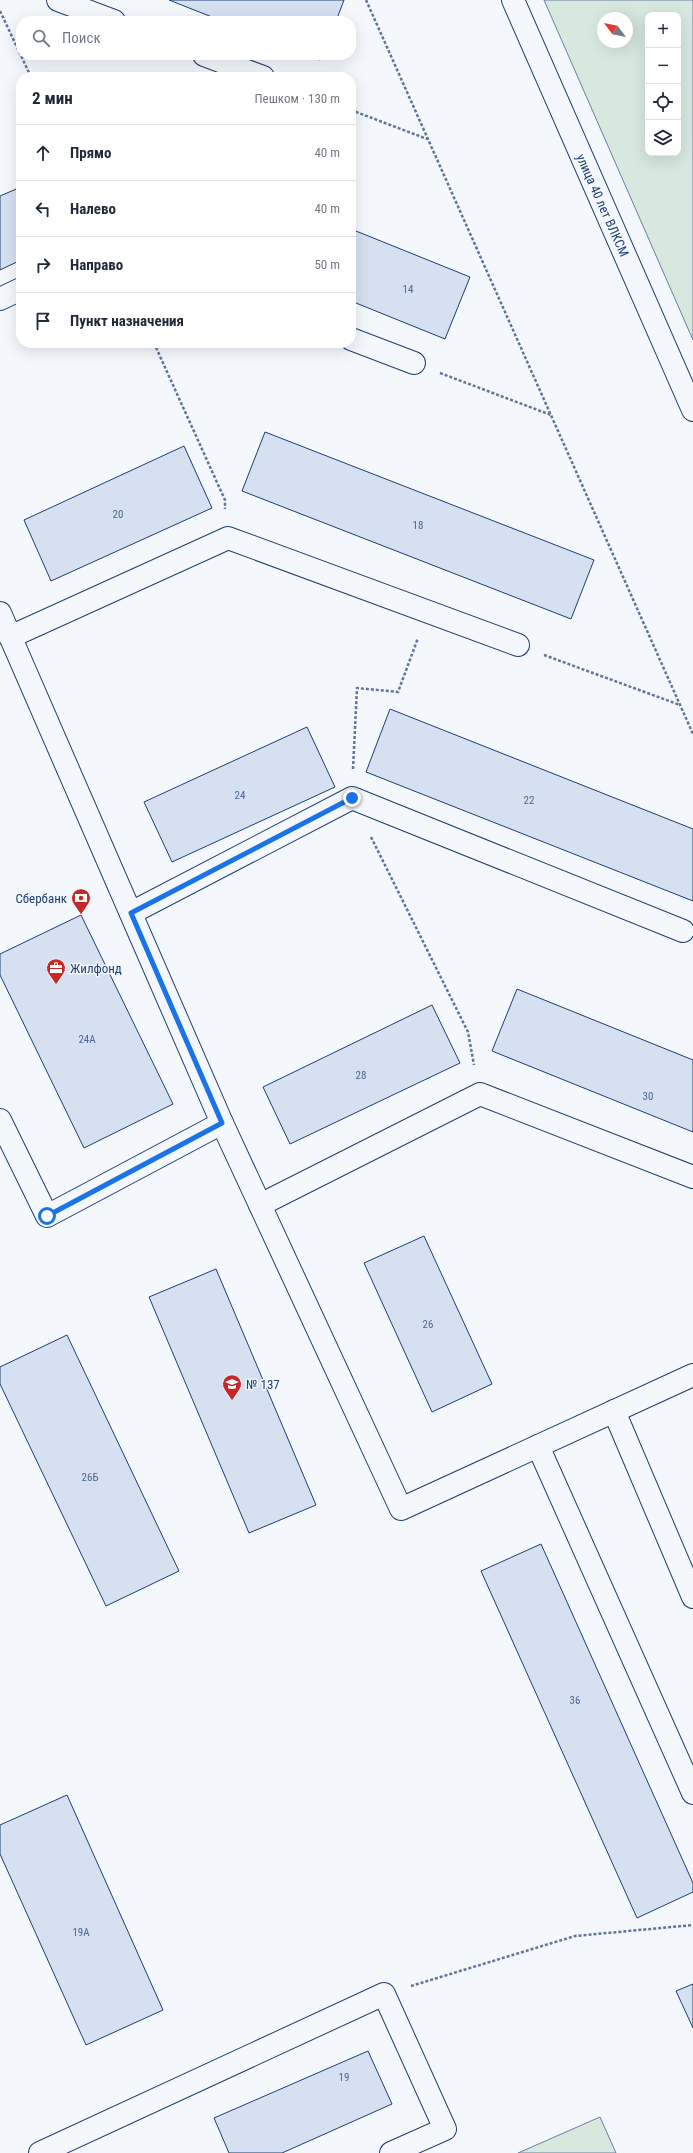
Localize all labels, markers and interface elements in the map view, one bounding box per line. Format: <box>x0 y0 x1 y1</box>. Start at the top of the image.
north arrow <box>597 12 633 48</box>
map controls <box>645 12 681 156</box>
button: + <box>645 12 681 48</box>
search box <box>16 16 356 60</box>
icon: search <box>30 27 52 49</box>
text: Поиск <box>62 29 101 47</box>
button: − <box>645 48 681 84</box>
button: locate <box>645 84 681 120</box>
text: 2 мин <box>32 88 73 108</box>
text: Пешком · 130 m <box>254 91 340 106</box>
button: layers <box>645 120 681 156</box>
icon: ahead <box>32 142 54 164</box>
text: Прямо <box>70 144 111 162</box>
text: 40 m <box>314 145 340 160</box>
street label: улица 40 лет ВЛКСМ <box>573 152 632 259</box>
icon: left <box>32 198 54 220</box>
text: Налево <box>70 200 116 218</box>
text: 40 m <box>314 201 340 216</box>
icon: right <box>32 254 54 276</box>
text: Направо <box>70 256 123 274</box>
text: 50 m <box>314 257 340 272</box>
house number: 14 <box>403 283 414 296</box>
icon: arrive <box>32 310 54 332</box>
text: Пункт назначения <box>70 312 184 330</box>
house number: 20 <box>113 508 123 521</box>
house number: 18 <box>413 519 423 532</box>
house number: 24 <box>235 789 246 802</box>
route end <box>343 789 361 807</box>
house number: 22 <box>524 794 534 807</box>
bank icon: Сбербанк <box>70 887 92 915</box>
place label: Сбербанк <box>15 891 68 906</box>
office icon: Жилфонд <box>45 957 67 985</box>
place label: Жилфонд <box>70 961 122 976</box>
house number: 24А <box>78 1033 96 1046</box>
house number: 28 <box>356 1069 366 1082</box>
house number: 30 <box>643 1090 653 1103</box>
route start <box>38 1207 56 1225</box>
house number: 26 <box>423 1318 433 1331</box>
school or university icon: № 137 <box>221 1373 243 1401</box>
place label: № 137 <box>246 1377 280 1392</box>
house number: 26Б <box>82 1471 98 1484</box>
house number: 36 <box>570 1694 580 1707</box>
house number: 19А <box>72 1926 90 1939</box>
house number: 19 <box>339 2071 349 2084</box>

